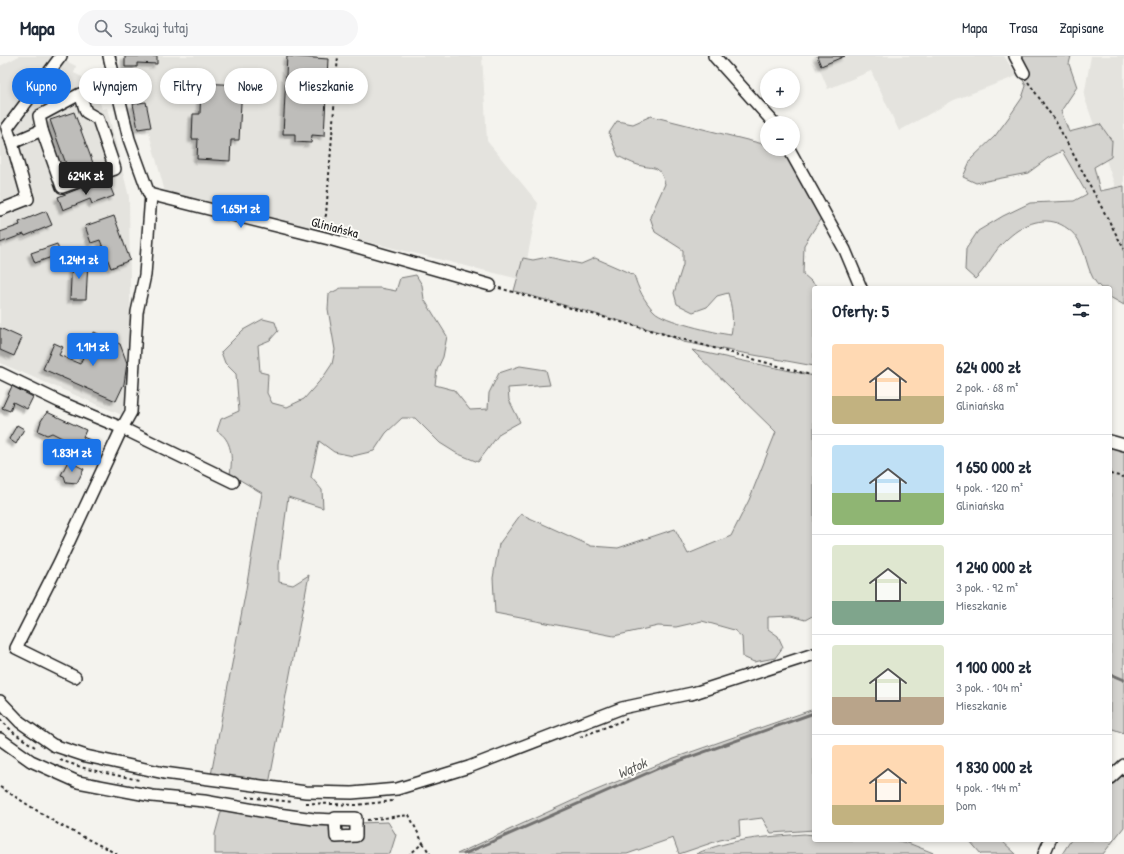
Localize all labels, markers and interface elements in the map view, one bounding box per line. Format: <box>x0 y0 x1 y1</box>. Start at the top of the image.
search box <box>78 10 358 46</box>
text: Mapa <box>20 15 54 41</box>
icon: search <box>92 17 114 39</box>
text: Szukaj tutaj <box>124 17 188 38</box>
text: Mapa <box>962 18 987 37</box>
text: Trasa <box>1009 18 1038 37</box>
text: Zapisane <box>1060 18 1104 37</box>
chip: Kupno <box>12 68 71 104</box>
chip: Wynajem <box>79 68 152 104</box>
chip: Filtry <box>160 68 216 104</box>
chip: Nowe <box>224 68 277 104</box>
chip: Mieszkanie <box>285 68 368 104</box>
map controls <box>760 68 800 156</box>
button: + <box>760 68 800 108</box>
button: − <box>760 116 800 156</box>
pin: 624K zł <box>49 162 123 196</box>
text: 624K zł <box>68 166 104 184</box>
pin: 1.65M zł <box>200 195 282 229</box>
text: 1.65M zł <box>221 199 261 217</box>
street label: Gliniańska <box>310 212 360 242</box>
pin: 1.24M zł <box>38 246 120 280</box>
text: 1.24M zł <box>59 250 99 268</box>
text: Oferty: 5 <box>832 299 889 322</box>
icon: filters <box>1070 299 1092 321</box>
pin: 1.1M zł <box>56 333 130 367</box>
text: 1.1M zł <box>76 337 110 355</box>
text: 624 000 zł <box>956 355 1022 378</box>
icon: home <box>864 360 912 408</box>
text: 2 pok. · 68 m² <box>956 378 1018 396</box>
text: Gliniańska <box>956 396 1004 414</box>
pin: 1.83M zł <box>31 439 113 473</box>
text: 1.83M zł <box>52 443 92 461</box>
text: 1 650 000 zł <box>956 455 1032 478</box>
icon: home <box>864 461 912 509</box>
text: 4 pok. · 120 m² <box>956 478 1023 496</box>
text: Gliniańska <box>956 496 1004 514</box>
text: 1 240 000 zł <box>956 555 1032 578</box>
icon: home <box>864 561 912 609</box>
text: 3 pok. · 92 m² <box>956 578 1018 596</box>
text: Mieszkanie <box>956 596 1007 614</box>
text: 1 100 000 zł <box>956 655 1032 678</box>
icon: home <box>864 661 912 709</box>
text: 3 pok. · 104 m² <box>956 678 1023 696</box>
text: Mieszkanie <box>956 696 1007 714</box>
water label: Wątok <box>614 752 651 782</box>
text: 1 830 000 zł <box>956 755 1033 778</box>
icon: home <box>864 761 912 809</box>
text: 4 pok. · 144 m² <box>956 778 1021 796</box>
text: Dom <box>956 796 976 814</box>

